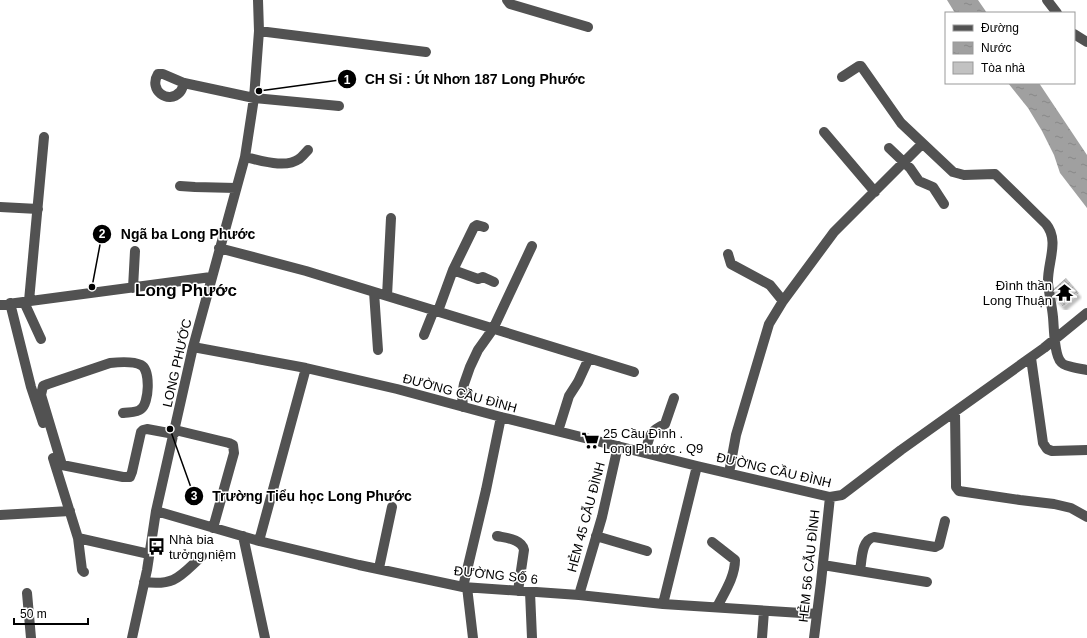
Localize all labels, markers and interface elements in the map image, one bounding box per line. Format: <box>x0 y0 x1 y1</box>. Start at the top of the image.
legend <box>945 12 1075 84</box>
text: Đường <box>981 21 1019 35</box>
text: Nước <box>981 41 1012 55</box>
text: Tòa nhà <box>981 61 1025 75</box>
callout: CH Sỉ : Út Nhơn 187 Long Phước <box>337 66 593 92</box>
text: CH Sỉ : Út Nhơn 187 Long Phước <box>365 70 586 87</box>
text: 1 <box>344 73 351 87</box>
callout: Ngã ba Long Phước <box>92 221 263 247</box>
text: Ngã ba Long Phước <box>121 226 255 242</box>
text: 2 <box>99 227 106 241</box>
place label: Đình thần Long Thuận <box>983 278 1052 308</box>
district label: Long Phước <box>135 281 237 300</box>
temple icon: Đình thần Long Thuận <box>1055 282 1075 302</box>
street label: LONG PHƯỚC <box>160 317 194 409</box>
street label: ĐƯỜNG CẦU ĐÌNH <box>401 371 519 415</box>
place label: 25 Cầu Đình . Long Phước . Q9 <box>603 426 703 456</box>
supermarket icon: 25 Cầu Đình . Long Phước . Q9 <box>580 430 600 450</box>
street label: ĐƯỜNG CẦU ĐÌNH <box>715 449 833 491</box>
street label: HẺM 45 CẪU ĐÌNH <box>564 460 608 574</box>
callout: Trường Tiểu học Long Phước <box>184 483 420 509</box>
text: Trường Tiểu học Long Phước <box>212 488 412 504</box>
text: 3 <box>191 489 198 503</box>
street label: HẺM 56 CẪU ĐÌNH <box>796 509 822 623</box>
place label: Nhà bia tưởng niệm <box>169 532 236 562</box>
bus stop icon: Nhà bia tưởng niệm <box>146 536 166 556</box>
street label: ĐƯỜNG SỐ 6 <box>453 563 539 587</box>
scale bar <box>14 600 88 626</box>
text: 50 m <box>20 607 47 621</box>

